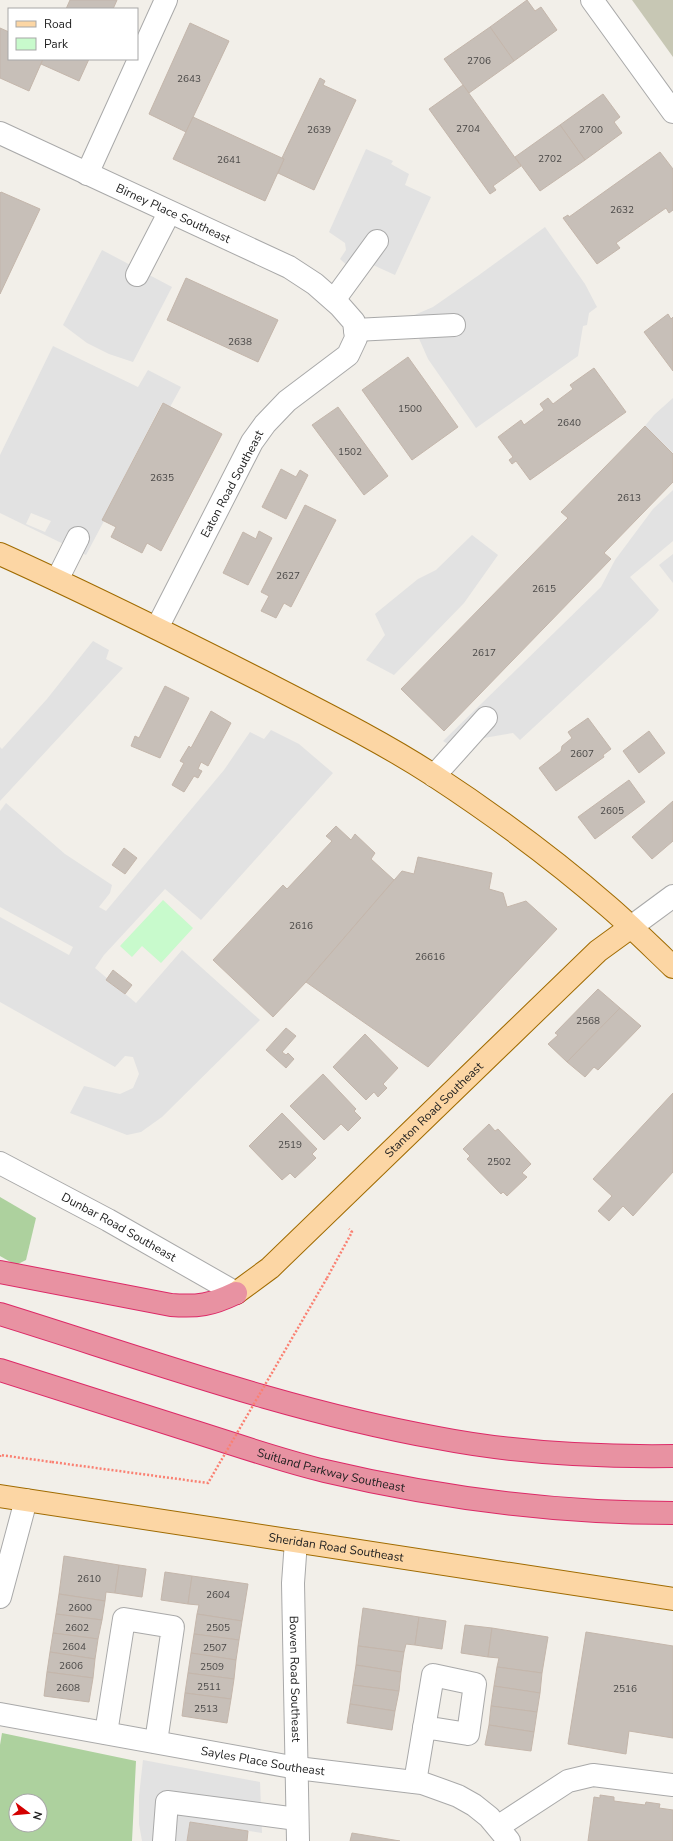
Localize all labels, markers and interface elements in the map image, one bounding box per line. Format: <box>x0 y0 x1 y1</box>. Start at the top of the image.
legend <box>8 8 138 60</box>
text: Road <box>44 16 72 32</box>
text: Park <box>44 36 69 52</box>
house number: 2706 <box>467 54 491 68</box>
house number: 2643 <box>177 72 201 86</box>
house number: 2704 <box>456 122 480 136</box>
house number: 2639 <box>307 123 331 137</box>
house number: 2700 <box>579 123 603 137</box>
house number: 2702 <box>538 152 562 166</box>
house number: 2641 <box>217 153 241 167</box>
street label: Birney Place Southeast <box>113 180 234 247</box>
house number: 2632 <box>610 203 634 217</box>
house number: 2638 <box>228 335 252 349</box>
house number: 1500 <box>398 402 422 416</box>
house number: 2640 <box>557 416 581 430</box>
street label: Eaton Road Southeast <box>197 427 267 540</box>
house number: 1502 <box>338 445 362 459</box>
house number: 2635 <box>150 471 174 485</box>
house number: 2613 <box>617 491 641 505</box>
house number: 2627 <box>276 569 300 583</box>
house number: 2615 <box>532 582 556 596</box>
house number: 2617 <box>472 646 496 660</box>
house number: 2607 <box>570 747 594 761</box>
house number: 2605 <box>600 804 624 818</box>
house number: 2616 <box>289 919 313 933</box>
house number: 26616 <box>415 950 445 964</box>
house number: 2568 <box>576 1014 600 1028</box>
street label: Stanton Road Southeast <box>381 1058 487 1161</box>
house number: 2519 <box>278 1138 302 1152</box>
house number: 2502 <box>487 1155 511 1169</box>
street label: Dunbar Road Southeast <box>59 1189 180 1266</box>
street label: Suitland Parkway Southeast <box>255 1444 407 1496</box>
street label: Sheridan Road Southeast <box>267 1529 406 1566</box>
house number: 2610 <box>77 1572 101 1586</box>
house number: 2604 <box>206 1588 230 1602</box>
house number: 2600 <box>68 1601 92 1615</box>
street label: Bowen Road Southeast <box>286 1615 304 1743</box>
house number: 2602 <box>65 1621 89 1635</box>
house number: 2505 <box>206 1621 230 1635</box>
house number: 2604 <box>62 1640 86 1654</box>
house number: 2507 <box>203 1641 227 1655</box>
house number: 2606 <box>59 1659 83 1673</box>
house number: 2509 <box>200 1660 224 1674</box>
house number: 2511 <box>197 1680 221 1694</box>
house number: 2608 <box>56 1681 80 1695</box>
house number: 2516 <box>613 1682 637 1696</box>
house number: 2513 <box>194 1702 218 1716</box>
street label: Sayles Place Southeast <box>199 1743 326 1779</box>
north arrow <box>8 1793 48 1833</box>
text: N <box>29 1810 45 1822</box>

